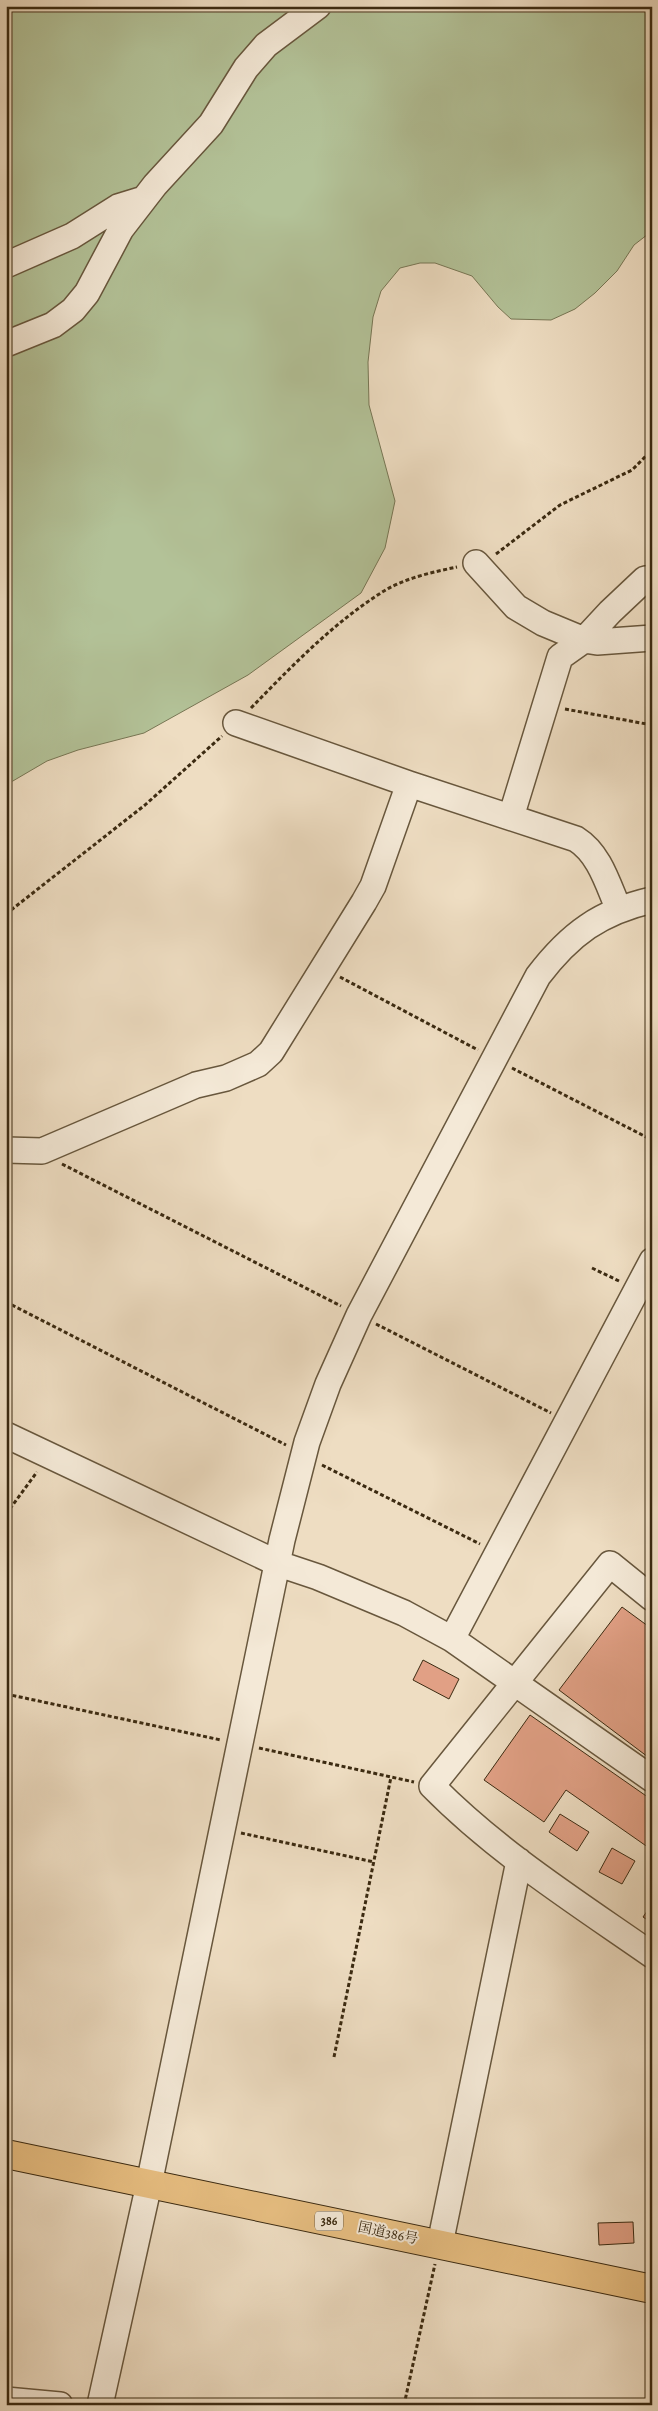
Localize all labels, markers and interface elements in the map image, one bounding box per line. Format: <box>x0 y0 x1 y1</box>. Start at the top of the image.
road number: 386 <box>315 2212 343 2230</box>
street label: 国道386号 <box>356 2217 420 2249</box>

